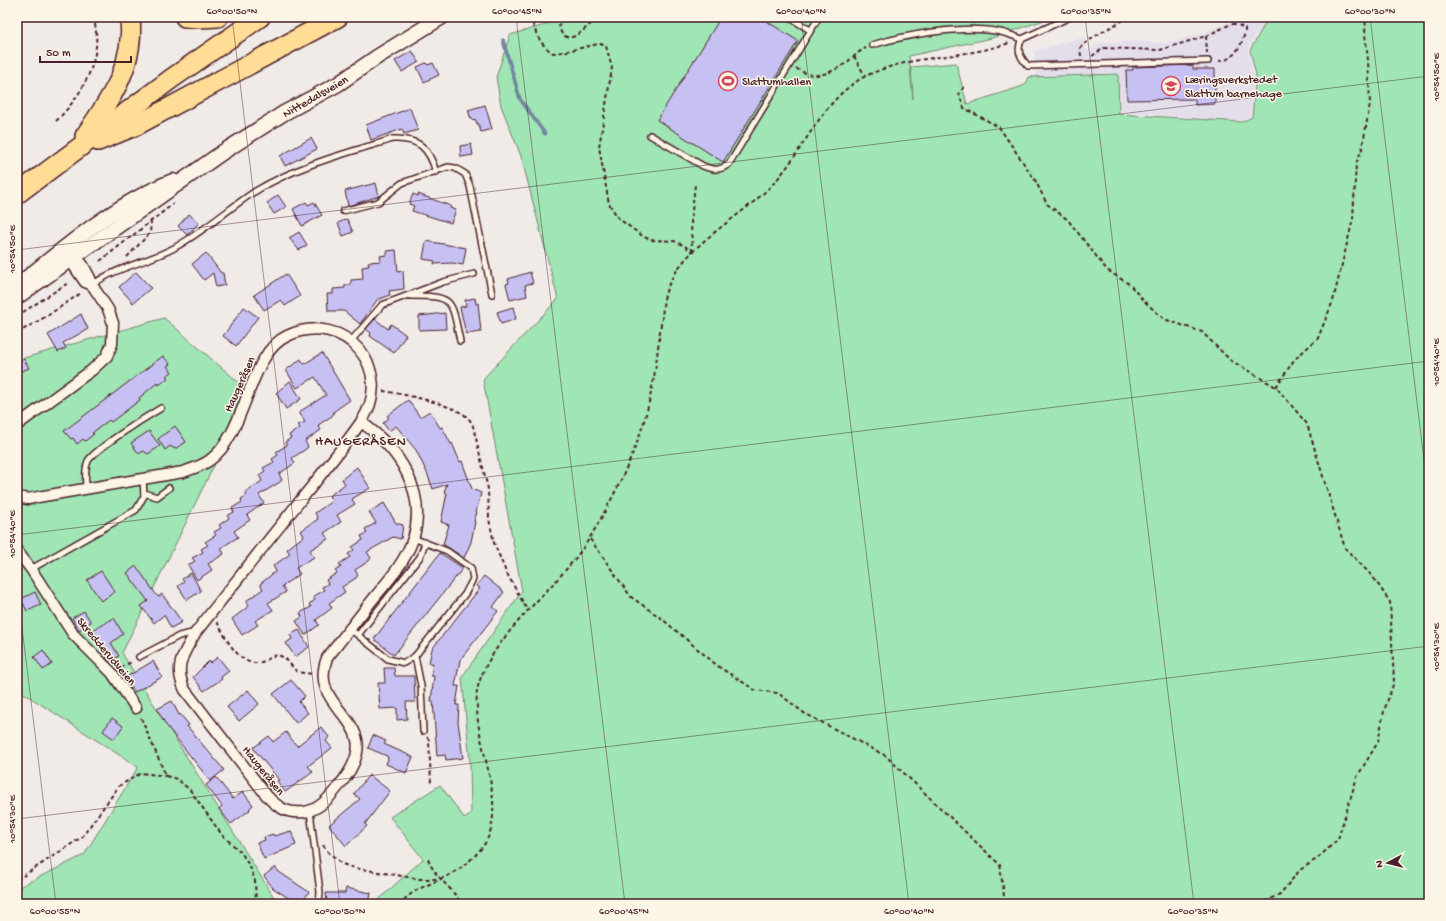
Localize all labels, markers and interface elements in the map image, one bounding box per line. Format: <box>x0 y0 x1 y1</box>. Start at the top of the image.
text: 60°00'50"N <box>207 6 258 18</box>
text: 60°00'45"N <box>492 6 542 18</box>
text: 60°00'40"N <box>776 6 827 18</box>
text: 60°00'35"N <box>1061 6 1112 18</box>
text: 60°00'30"N <box>1345 6 1396 18</box>
scale bar <box>40 38 131 64</box>
text: 50 m <box>46 47 71 61</box>
text: 10°54'50"E <box>1431 52 1443 102</box>
sports icon: Slattumhallen <box>717 70 739 92</box>
street label: Nittedalsveien <box>281 73 351 122</box>
place label: Læringsverkstedet Slattum barnehage <box>1185 74 1283 102</box>
school or university icon: Læringsverkstedet Slattum barnehage <box>1160 75 1182 97</box>
place label: Slattumhallen <box>742 76 811 90</box>
text: 10°54'50"E <box>7 224 19 274</box>
text: 10°54'40"E <box>1431 337 1443 387</box>
street label: Haugeråsen <box>222 355 259 415</box>
district label: HAUGERÅSEN <box>315 434 407 451</box>
text: 10°54'40"E <box>7 509 19 559</box>
street label: Skredderudveien <box>73 615 138 689</box>
text: 10°54'30"E <box>1431 622 1443 672</box>
street label: Haugeråsen <box>238 744 287 799</box>
text: 10°54'30"E <box>7 794 19 844</box>
north arrow <box>1368 843 1408 883</box>
text: N <box>1374 860 1386 868</box>
text: 60°00'55"N <box>30 906 81 918</box>
text: 60°00'50"N <box>315 906 366 918</box>
text: 60°00'45"N <box>599 906 649 918</box>
text: 60°00'40"N <box>884 906 935 918</box>
text: 60°00'35"N <box>1168 906 1219 918</box>

